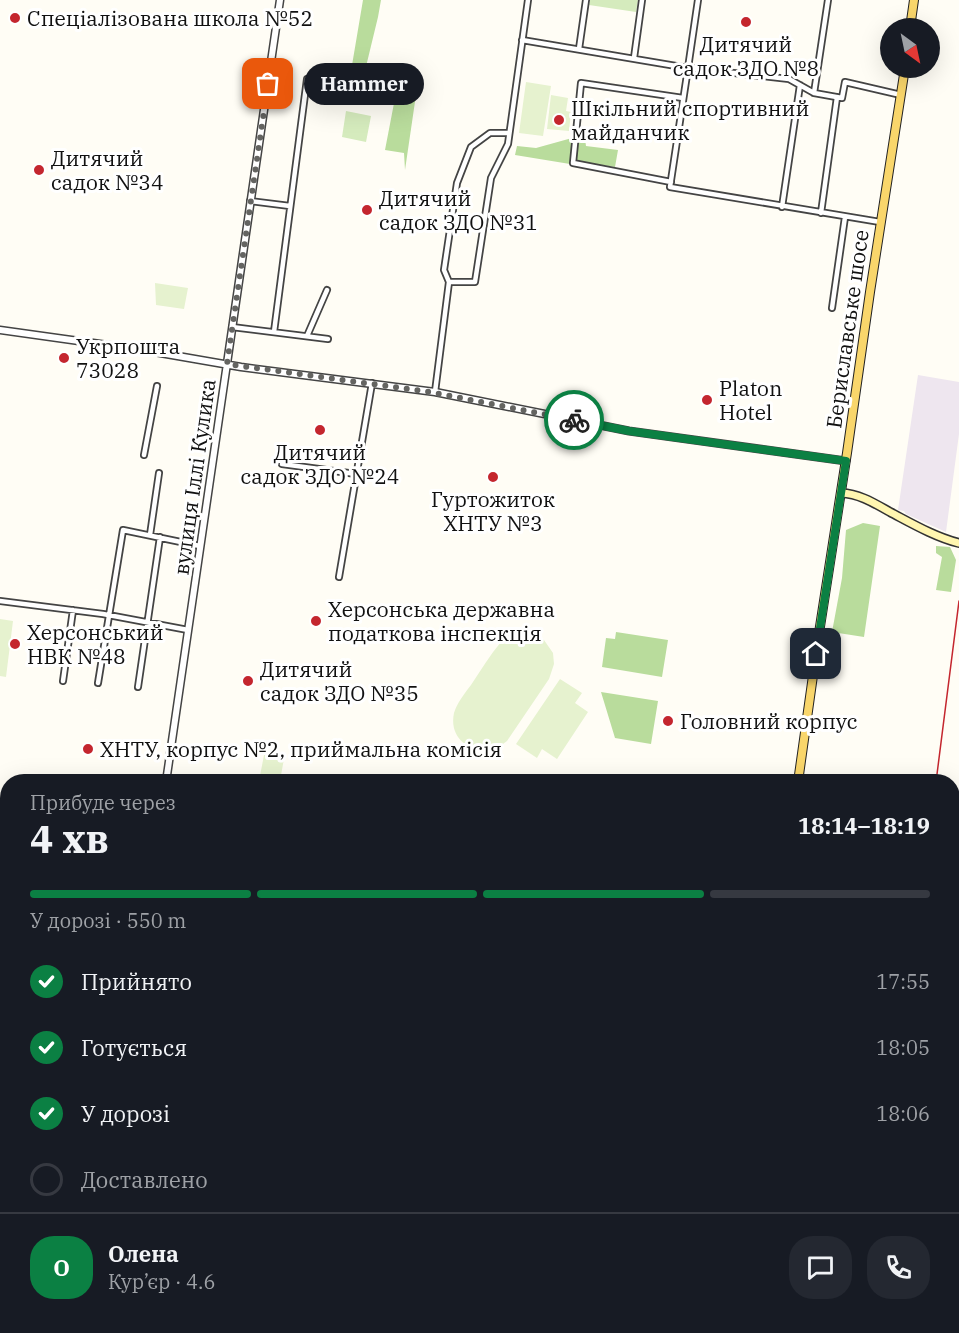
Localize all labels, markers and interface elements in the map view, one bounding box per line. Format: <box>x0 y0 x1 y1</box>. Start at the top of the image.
place label: Спеціалізована школа №52 <box>27 4 313 32</box>
marker: Спеціалізована школа №52 <box>8 11 22 25</box>
marker: Дитячий садок ЗДО №8 <box>739 15 753 29</box>
north arrow <box>880 18 940 78</box>
map controls <box>880 18 940 78</box>
place label: Дитячий садок ЗДО №8 <box>673 30 819 82</box>
pin <box>242 58 293 109</box>
callout: Hammer <box>304 63 424 105</box>
icon: bag <box>251 67 284 100</box>
text: Hammer <box>320 70 408 97</box>
place label: Шкільний спортивний майданчик <box>571 94 809 146</box>
marker: Шкільний спортивний майданчик <box>552 113 566 127</box>
place label: Дитячий садок №34 <box>51 144 164 196</box>
marker: Дитячий садок №34 <box>32 163 46 177</box>
place label: Дитячий садок ЗДО №31 <box>379 184 538 236</box>
marker: Дитячий садок ЗДО №31 <box>360 203 374 217</box>
street label: Бериславське шосе <box>819 228 875 430</box>
place label: Укрпошта 73028 <box>76 332 180 384</box>
marker: Укрпошта 73028 <box>57 351 71 365</box>
place label: Platon Hotel <box>719 374 782 426</box>
street label: вулиця Іллі Кулика <box>166 377 222 577</box>
courier <box>544 390 604 450</box>
marker: Platon Hotel <box>700 393 714 407</box>
icon: bike <box>558 404 591 437</box>
marker: Дитячий садок ЗДО №24 <box>313 423 327 437</box>
place label: Дитячий садок ЗДО №24 <box>241 438 399 490</box>
marker: Гуртожиток ХНТУ №3 <box>486 470 500 484</box>
place label: Гуртожиток ХНТУ №3 <box>431 485 555 537</box>
place label: Херсонська державна податкова інспекція <box>328 595 555 647</box>
marker: Херсонська державна податкова інспекція <box>309 614 323 628</box>
place label: Херсонський НВК №48 <box>27 618 164 670</box>
pin <box>790 628 841 679</box>
marker: Херсонський НВК №48 <box>8 637 22 651</box>
icon: home <box>799 637 832 670</box>
place label: Дитячий садок ЗДО №35 <box>260 655 419 707</box>
marker: Дитячий садок ЗДО №35 <box>241 674 255 688</box>
place label: Головний корпус <box>680 707 858 735</box>
marker: Головний корпус <box>661 714 675 728</box>
place label: ХНТУ, корпус №2, приймальна комісія <box>100 735 502 763</box>
marker: ХНТУ, корпус №2, приймальна комісія <box>81 742 95 756</box>
text: Прибуде через <box>30 789 176 816</box>
text: 18:14–18:19 <box>798 811 930 840</box>
text: 4 хв <box>30 813 109 864</box>
text: У дорозі · 550 m <box>30 907 186 934</box>
icon: check <box>30 965 63 998</box>
text: Прийнято <box>81 967 192 996</box>
text: 17:55 <box>876 968 930 995</box>
icon: check <box>30 1031 63 1064</box>
text: Готується <box>81 1033 187 1062</box>
text: 18:05 <box>876 1034 930 1061</box>
icon: check <box>30 1097 63 1130</box>
text: У дорозі <box>81 1099 170 1128</box>
text: 18:06 <box>876 1100 930 1127</box>
text: Доставлено <box>81 1165 208 1194</box>
button: chat <box>789 1236 852 1299</box>
button: phone <box>867 1236 930 1299</box>
text: Олена <box>108 1239 179 1268</box>
text: О <box>53 1253 70 1282</box>
text: Кур’єр · 4.6 <box>108 1268 215 1295</box>

